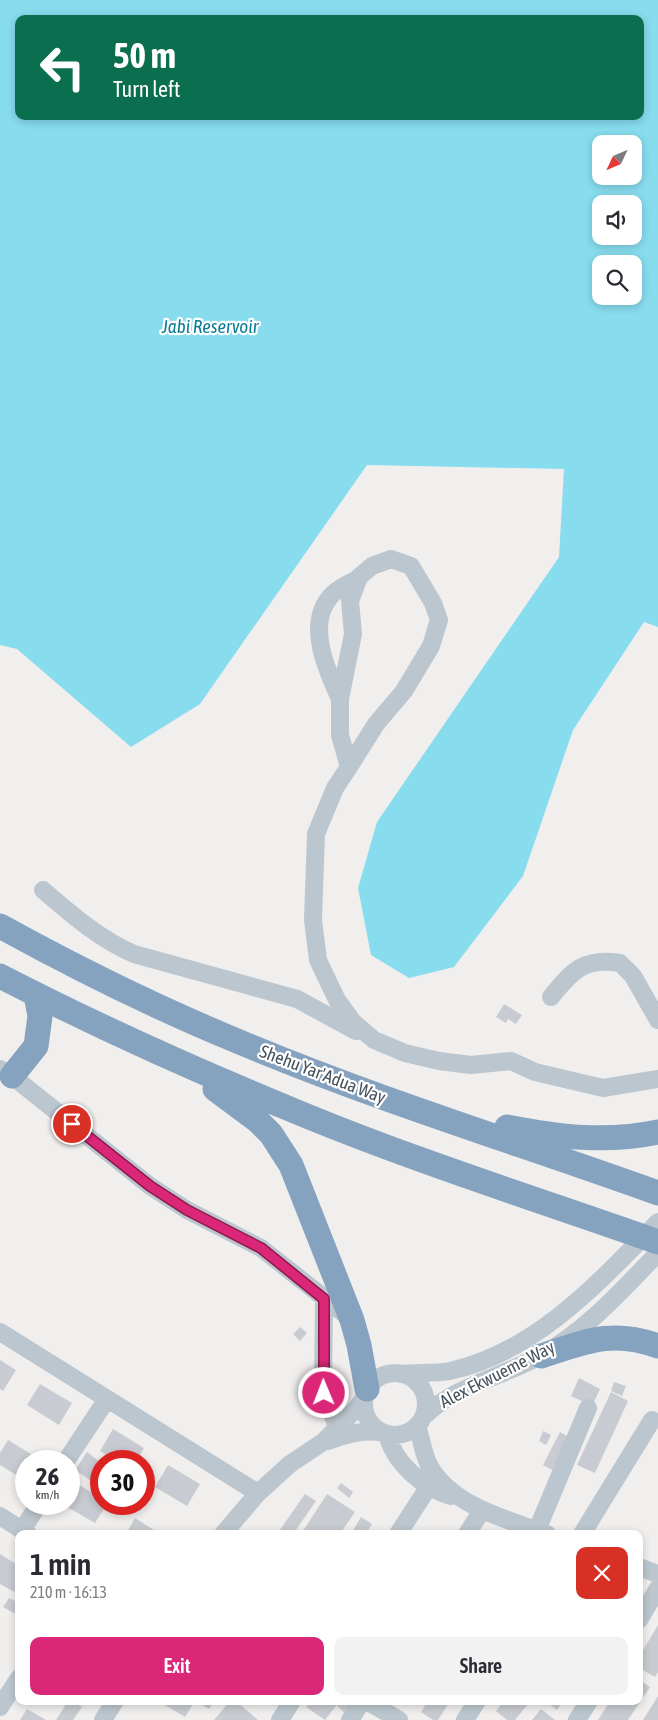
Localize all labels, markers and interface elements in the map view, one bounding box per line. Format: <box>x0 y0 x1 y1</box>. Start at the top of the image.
icon: left <box>30 35 95 100</box>
text: 50 m <box>113 35 176 75</box>
text: Turn left <box>113 76 180 102</box>
north arrow <box>592 135 642 185</box>
map controls <box>592 135 642 305</box>
button: sound <box>592 195 642 245</box>
button: search <box>592 255 642 305</box>
water label: Jabi Reservoir <box>161 315 260 337</box>
street label: Shehu Yar'Adua Way <box>257 1040 389 1108</box>
pin <box>51 1103 93 1145</box>
icon: arrive <box>58 1110 86 1138</box>
street label: Alex Ekwueme Way <box>436 1336 558 1412</box>
position arrow <box>297 1366 349 1418</box>
speed limit sign: 30 <box>90 1450 155 1515</box>
text: 26 <box>36 1462 59 1490</box>
text: km/h <box>36 1488 59 1502</box>
text: 1 min <box>30 1547 91 1581</box>
button: close <box>576 1547 628 1599</box>
text: 210 m · 16:13 <box>30 1583 107 1601</box>
button: Exit <box>30 1637 324 1695</box>
button: Share <box>334 1637 628 1695</box>

